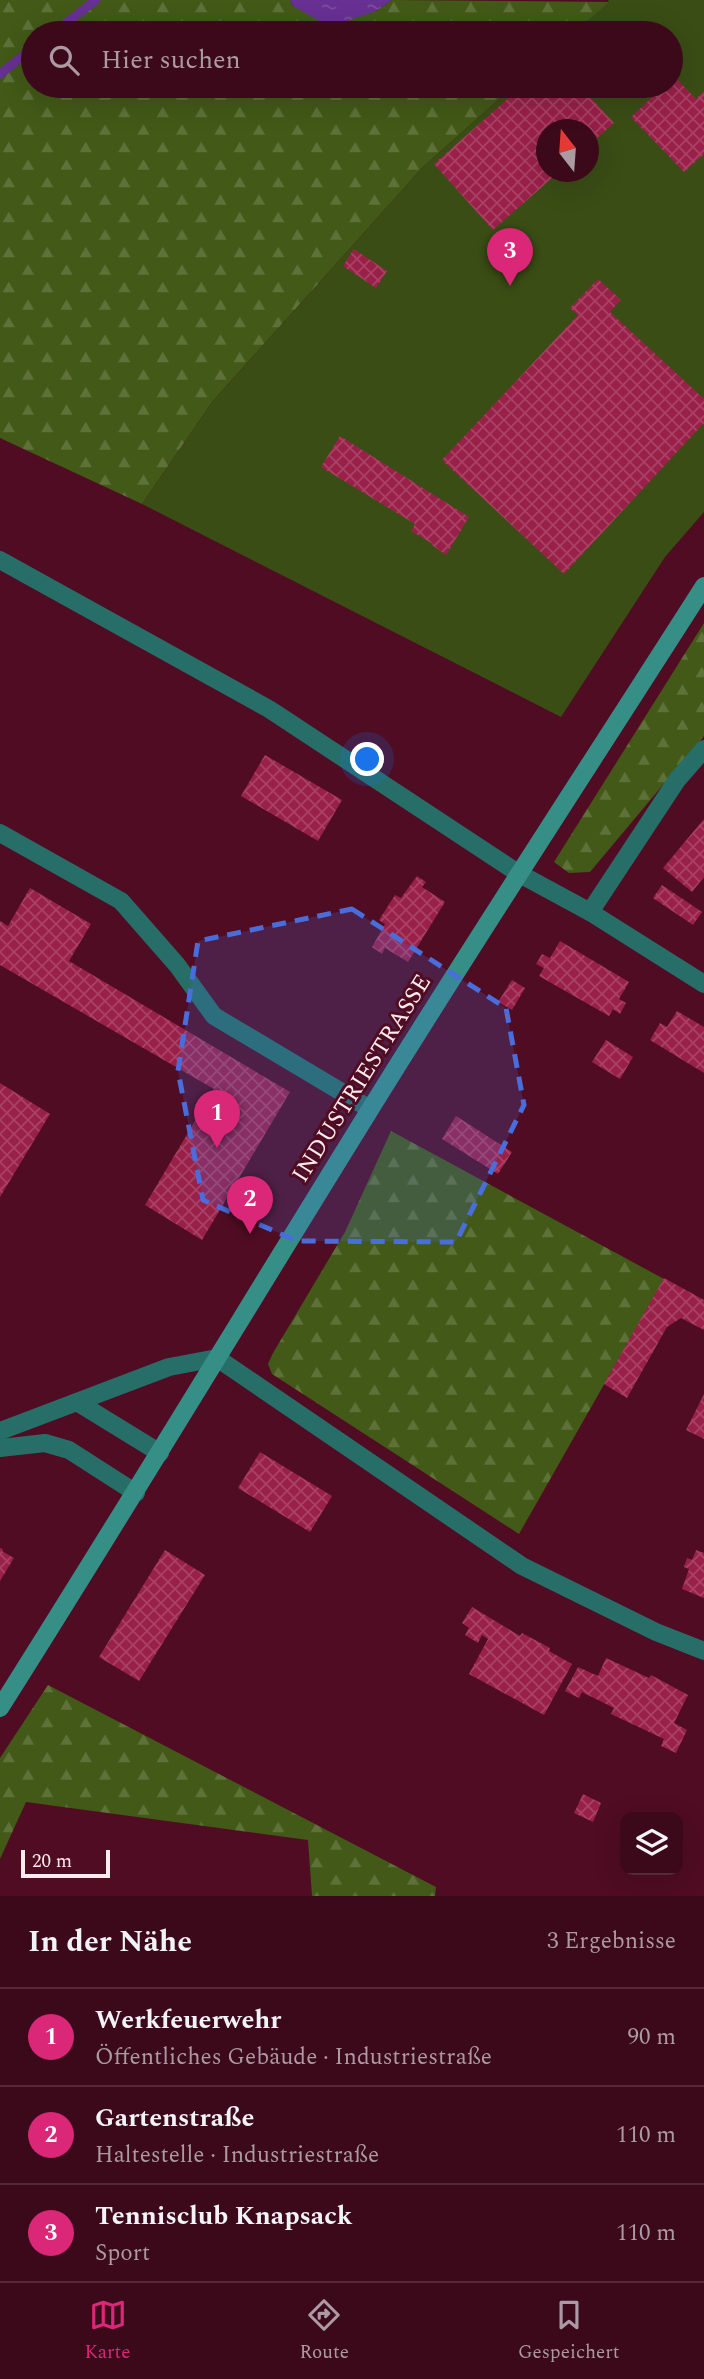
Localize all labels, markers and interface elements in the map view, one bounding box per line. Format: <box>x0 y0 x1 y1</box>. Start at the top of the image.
search box <box>21 21 683 98</box>
text: Hier suchen <box>101 40 241 80</box>
icon: search <box>45 41 83 79</box>
north arrow <box>536 119 599 182</box>
pin: 3 <box>487 228 533 286</box>
your location <box>350 742 384 776</box>
street label: INDUSTRIESTRASSE <box>283 967 441 1190</box>
pin: 1 <box>194 1090 240 1148</box>
pin: 2 <box>227 1176 273 1234</box>
map controls <box>620 1812 683 1875</box>
button: layers <box>620 1812 683 1875</box>
scale bar <box>21 1847 110 1879</box>
text: 20 m <box>32 1847 72 1876</box>
text: In der Nähe <box>28 1919 192 1965</box>
text: 3 Ergebnisse <box>547 1924 676 1959</box>
text: Werkfeuerwehr <box>95 2000 281 2040</box>
text: 1 <box>45 2020 57 2055</box>
text: 90 m <box>627 2020 676 2055</box>
text: Öffentliches Gebäude · Industriestraße <box>95 2040 492 2075</box>
text: Gartenstraße <box>95 2098 254 2138</box>
text: 2 <box>45 2118 57 2153</box>
text: 110 m <box>616 2118 676 2153</box>
text: Haltestelle · Industriestraße <box>95 2138 379 2173</box>
text: Tennisclub Knapsack <box>95 2196 352 2236</box>
text: 3 <box>45 2216 57 2251</box>
text: 110 m <box>616 2216 676 2251</box>
text: Sport <box>95 2236 150 2271</box>
tab: Karte <box>84 2296 131 2367</box>
tab: Route <box>300 2296 349 2367</box>
tab: Gespeichert <box>518 2296 620 2367</box>

